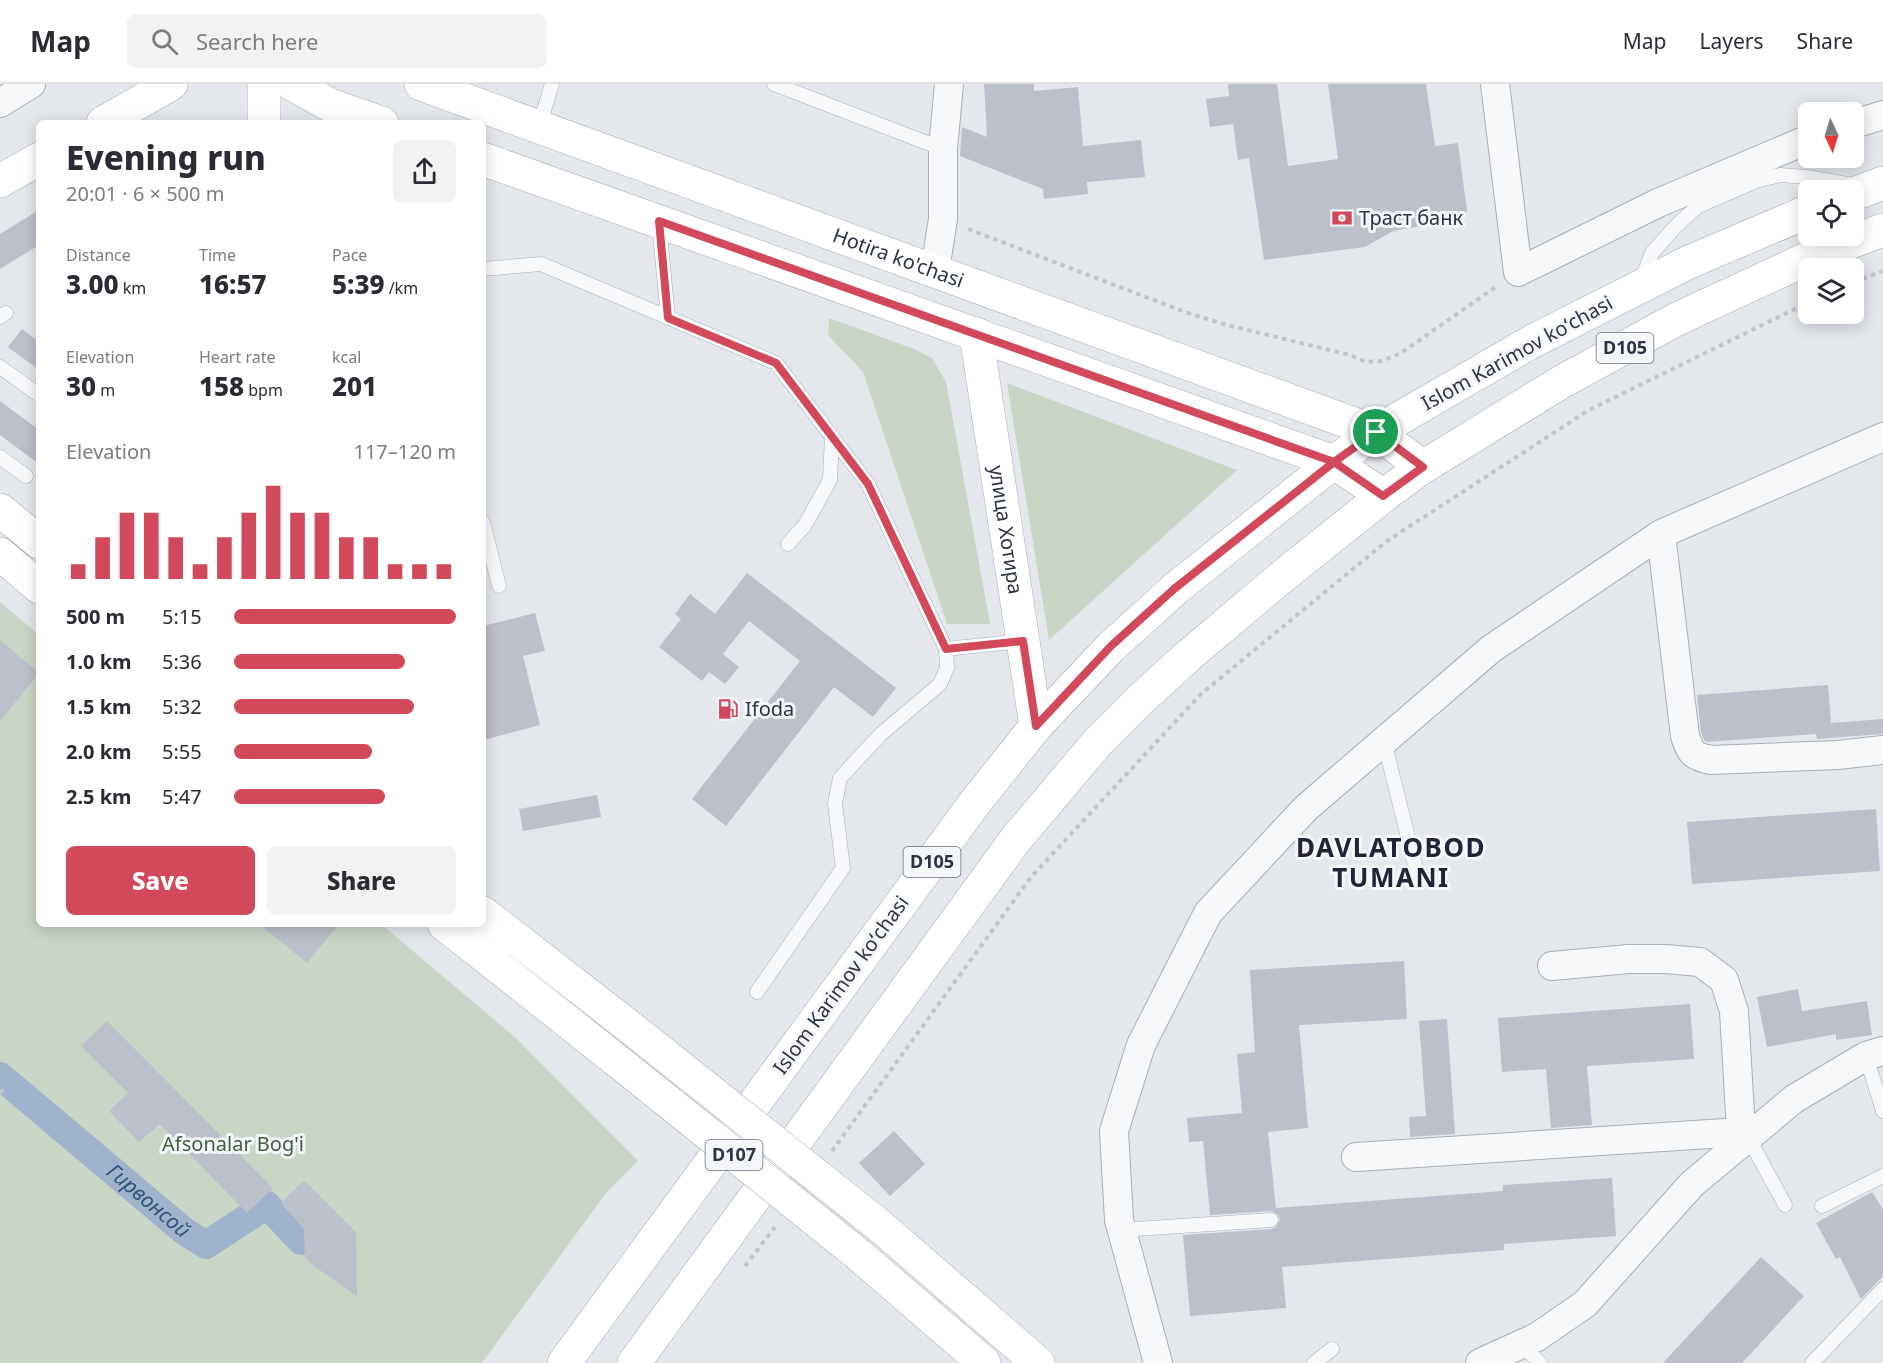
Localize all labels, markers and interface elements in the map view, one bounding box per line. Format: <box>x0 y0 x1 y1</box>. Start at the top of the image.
search box <box>127 14 547 68</box>
text: Map <box>30 22 91 60</box>
icon: search <box>148 25 181 58</box>
text: Search here <box>196 26 318 56</box>
text: Map <box>1623 27 1667 55</box>
text: Layers <box>1700 27 1764 55</box>
text: Share <box>1797 27 1853 55</box>
north arrow <box>1798 102 1864 168</box>
map controls <box>1798 102 1864 324</box>
text: Evening run <box>66 135 266 180</box>
button: share <box>393 140 456 203</box>
text: 20:01 · 6 × 500 m <box>66 180 224 207</box>
button: locate <box>1798 180 1864 246</box>
place label: Траст банк <box>1359 204 1463 231</box>
bank icon: Траст банк <box>1330 206 1354 230</box>
street label: Hotira ko'chasi <box>829 221 968 294</box>
text: Distance <box>66 244 131 266</box>
text: Time <box>199 244 236 266</box>
text: Pace <box>332 244 367 266</box>
button: layers <box>1798 258 1864 324</box>
text: 3.00 <box>66 266 119 302</box>
text: 16:57 <box>199 266 267 302</box>
text: 5:39 <box>332 266 385 302</box>
text: km <box>119 277 146 299</box>
text: /km <box>385 277 418 299</box>
street label: Islom Karimov koʻchasi <box>1416 289 1617 416</box>
road number: D105 <box>1596 333 1654 363</box>
text: Elevation <box>66 346 134 368</box>
text: Heart rate <box>199 346 275 368</box>
text: kcal <box>332 346 361 368</box>
text: 30 <box>66 368 96 404</box>
text: 158 <box>199 368 244 404</box>
text: 201 <box>332 368 377 404</box>
text: m <box>96 379 115 401</box>
text: bpm <box>244 379 283 401</box>
pin <box>1350 406 1401 457</box>
icon: arrive <box>1359 415 1392 448</box>
text: Elevation <box>66 438 151 465</box>
text: 117–120 m <box>353 438 456 465</box>
street label: улица Хотира <box>983 463 1030 596</box>
text: 500 m <box>66 603 125 630</box>
text: 5:15 <box>162 603 202 630</box>
text: 1.0 km <box>66 648 132 675</box>
text: 5:36 <box>162 648 202 675</box>
text: 1.5 km <box>66 693 132 720</box>
text: 5:32 <box>162 693 202 720</box>
place label: Ifoda <box>745 695 794 722</box>
fuel station icon: Ifoda <box>716 697 740 721</box>
text: 2.0 km <box>66 738 132 765</box>
text: 5:55 <box>162 738 202 765</box>
text: 2.5 km <box>66 783 132 810</box>
text: 5:47 <box>162 783 202 810</box>
district label: DAVLATOBOD TUMANI <box>1296 829 1486 895</box>
button: Save <box>66 846 255 915</box>
button: Share <box>267 846 456 915</box>
road number: D105 <box>904 847 960 877</box>
street label: Islom Karimov koʻchasi <box>767 890 915 1079</box>
park label: Afsonalar Bog'i <box>162 1130 304 1157</box>
road number: D107 <box>706 1140 762 1170</box>
water label: Гирвонсой <box>101 1157 197 1243</box>

